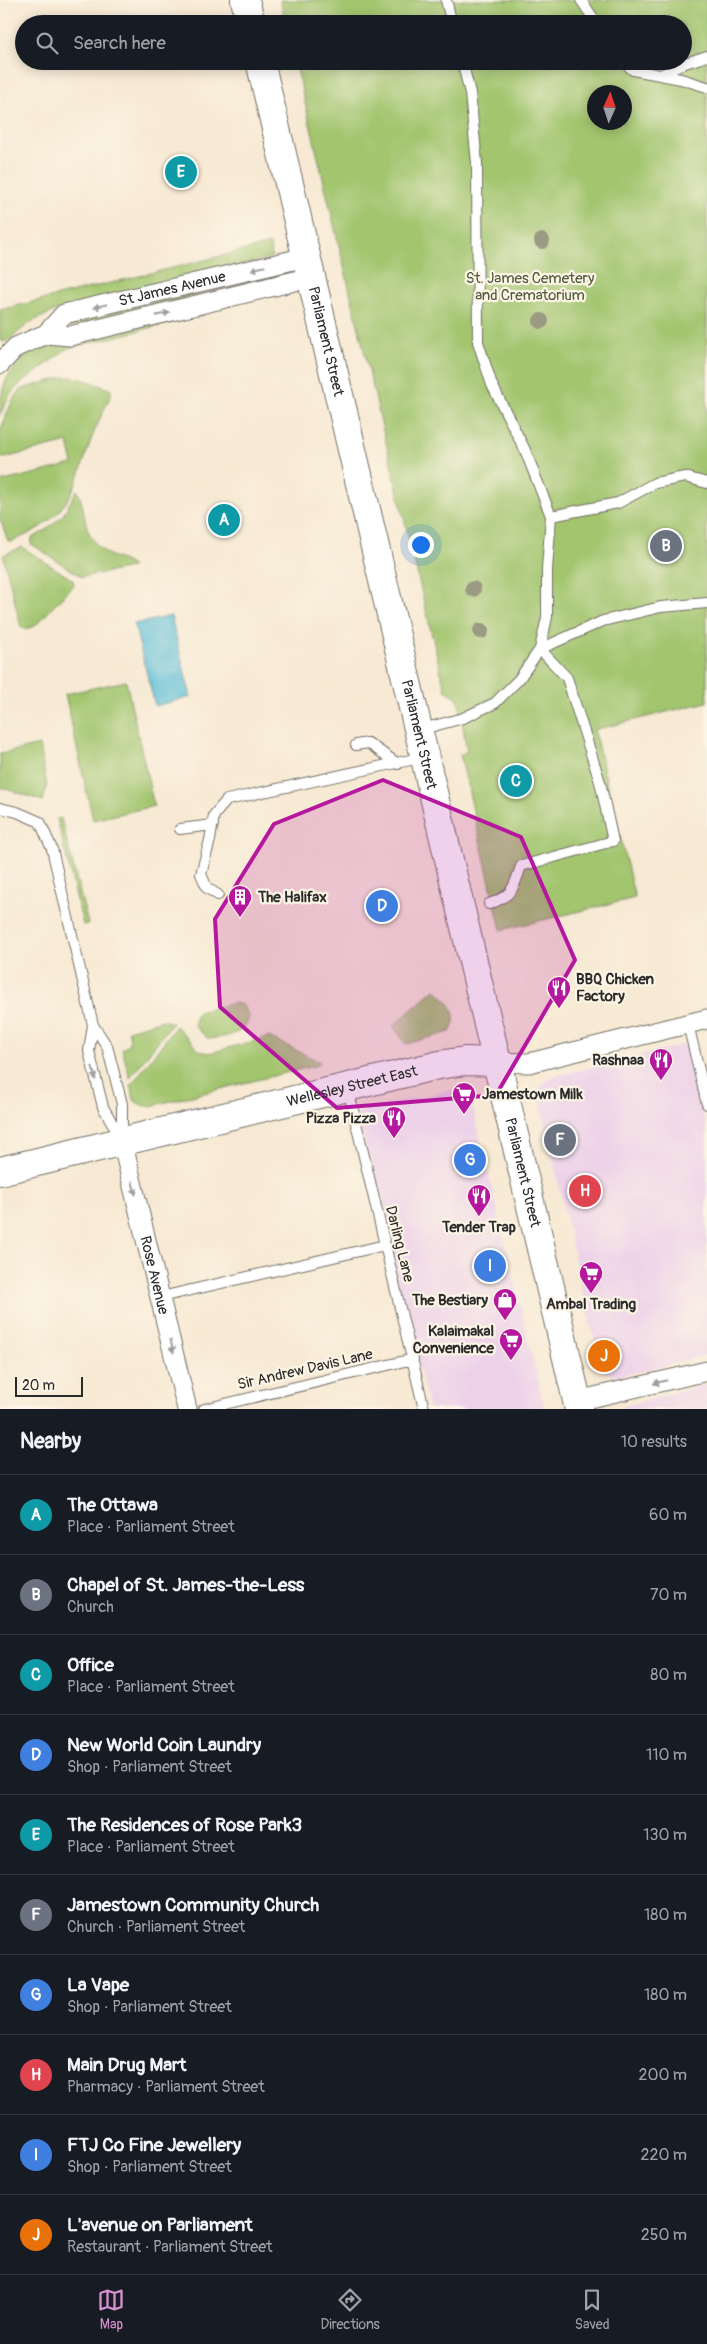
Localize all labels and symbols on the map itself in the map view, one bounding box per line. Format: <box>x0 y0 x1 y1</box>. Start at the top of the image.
north arrow <box>587 85 632 130</box>
pin: E <box>165 153 197 191</box>
one-way arrow <box>251 264 266 272</box>
street label: St James Avenue <box>117 267 228 311</box>
park label: St. James Cemetery and Crematorium <box>466 269 595 305</box>
street label: Parliament Street <box>304 285 348 399</box>
one-way arrow <box>93 302 108 310</box>
one-way arrow <box>155 310 170 318</box>
pin: A <box>208 501 240 539</box>
pin: B <box>650 527 682 565</box>
your location <box>408 532 434 558</box>
street label: Parliament Street <box>397 678 441 792</box>
pin: C <box>500 762 532 800</box>
building icon: The Halifax <box>227 884 253 918</box>
pin: D <box>366 887 398 925</box>
place label: The Halifax <box>257 888 327 907</box>
place label: BBQ Chicken Factory <box>576 970 654 1006</box>
restaurant icon: BBQ Chicken Factory <box>546 975 572 1009</box>
restaurant icon: Rashnaa <box>648 1047 674 1081</box>
place label: Rashnaa <box>592 1051 644 1070</box>
street label: Wellesley Street East <box>285 1061 420 1111</box>
one-way arrow <box>90 1065 98 1080</box>
supermarket icon: Jamestown Milk <box>451 1081 477 1115</box>
place label: Jamestown Milk <box>482 1085 583 1104</box>
restaurant icon: Pizza Pizza <box>381 1105 407 1139</box>
place label: Pizza Pizza <box>306 1109 376 1128</box>
street label: Parliament Street <box>500 1116 545 1230</box>
pin: F <box>544 1121 576 1159</box>
pin: G <box>454 1141 486 1179</box>
pin: H <box>569 1172 601 1210</box>
one-way arrow <box>130 1181 138 1196</box>
restaurant icon: Tender Trap <box>466 1183 492 1217</box>
street label: Darling Lane <box>381 1204 418 1285</box>
place label: Tender Trap <box>441 1218 516 1237</box>
street label: Rose Avenue <box>135 1234 173 1317</box>
pin: I <box>474 1247 506 1285</box>
supermarket icon: Ambal Trading <box>578 1260 604 1294</box>
shop icon: The Bestiary <box>492 1287 518 1321</box>
place label: The Bestiary <box>411 1291 489 1310</box>
place label: Ambal Trading <box>546 1295 636 1314</box>
place label: Kalaimakal Convenience <box>413 1322 495 1358</box>
supermarket icon: Kalaimakal Convenience <box>498 1327 524 1361</box>
pin: J <box>588 1337 620 1375</box>
one-way arrow <box>168 1339 176 1354</box>
street label: Sir Andrew Davis Lane <box>236 1345 375 1394</box>
scale bar <box>15 1374 82 1397</box>
one-way arrow <box>652 1378 667 1386</box>

